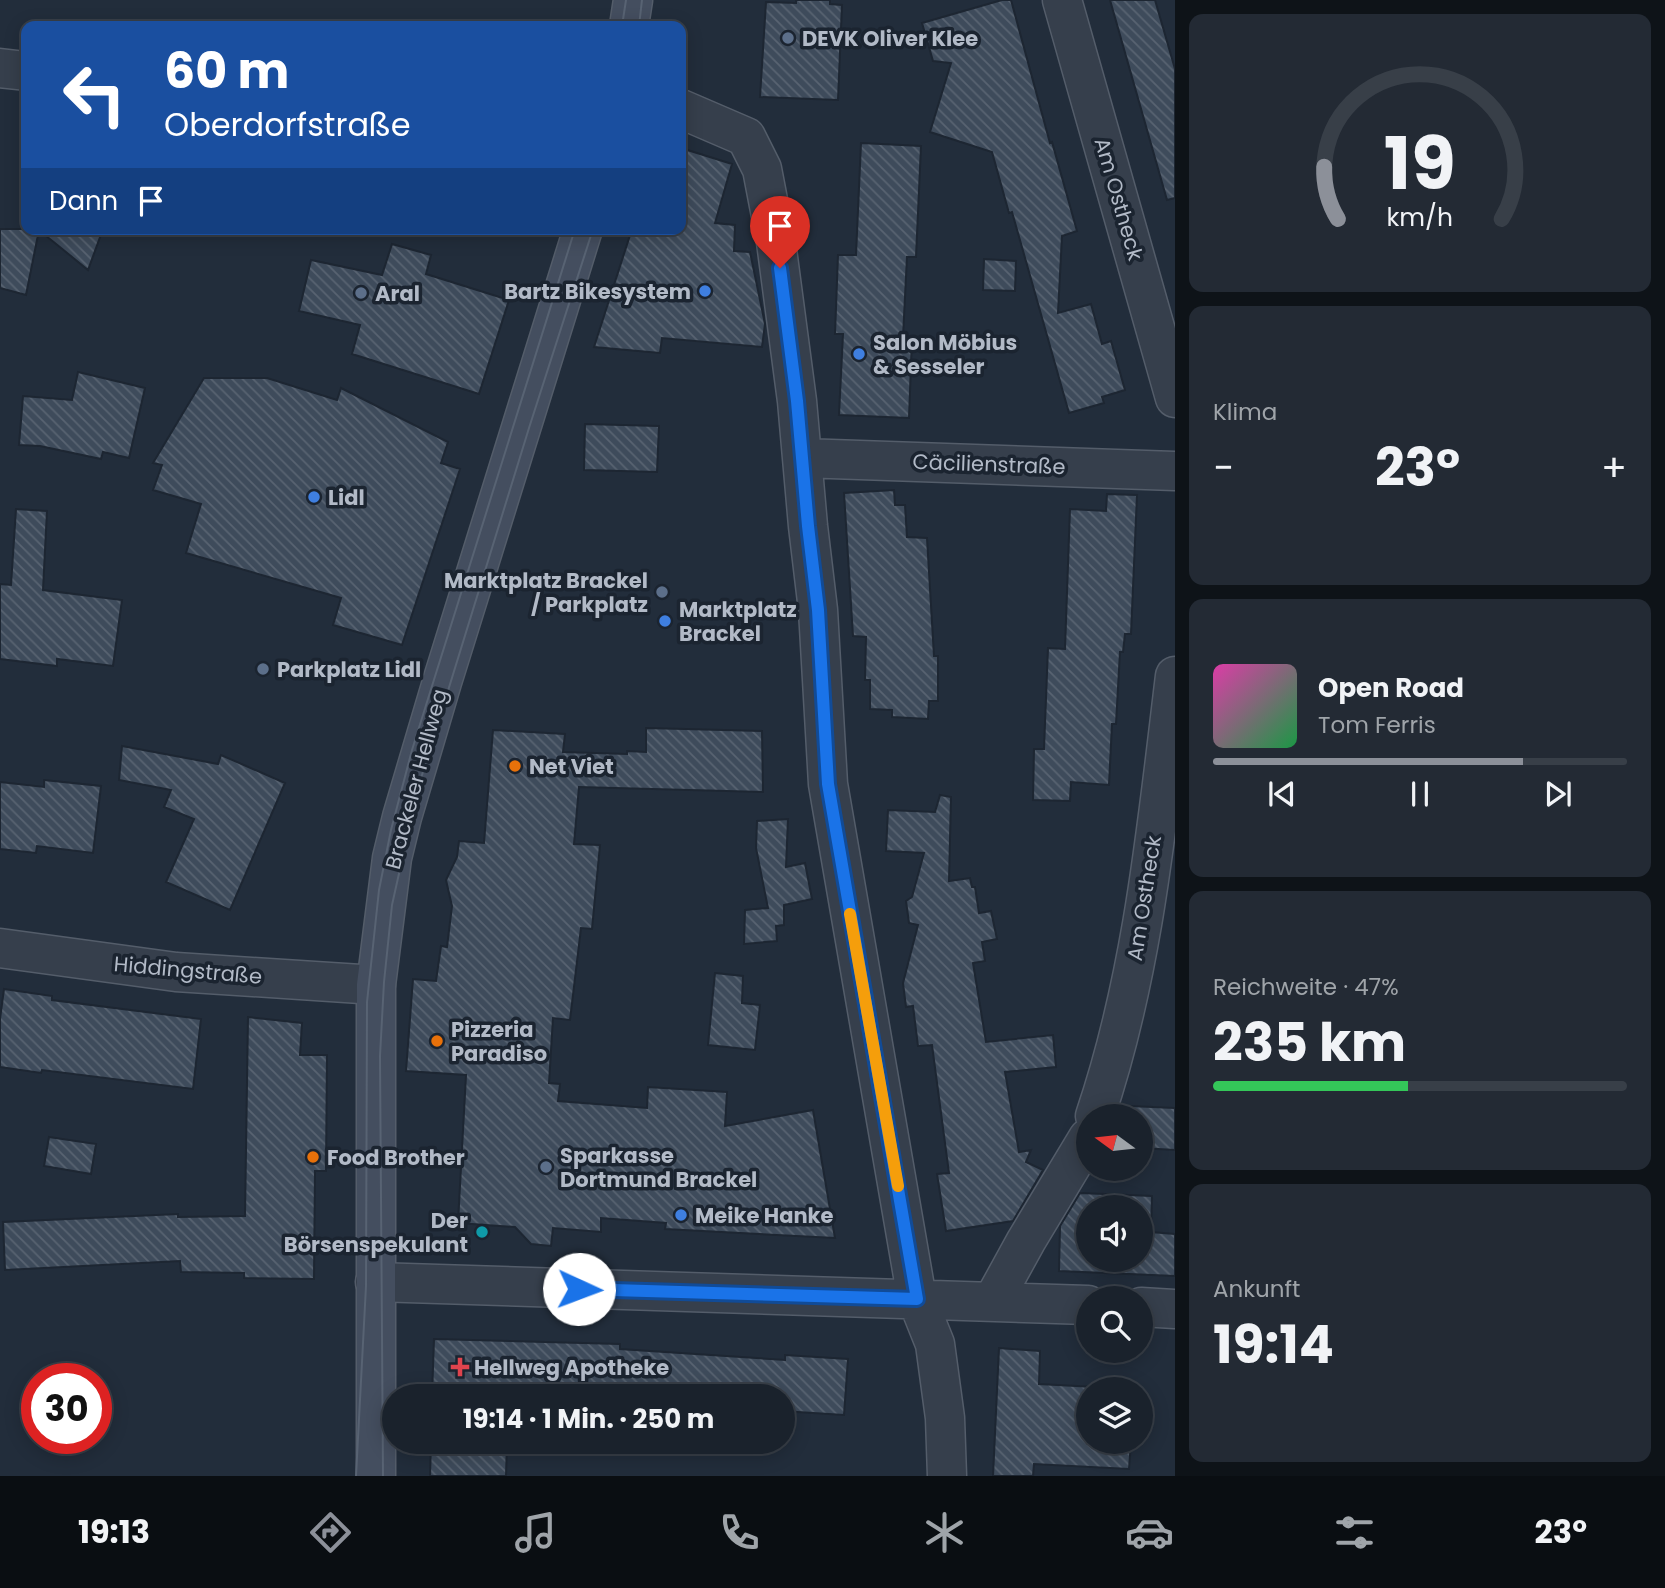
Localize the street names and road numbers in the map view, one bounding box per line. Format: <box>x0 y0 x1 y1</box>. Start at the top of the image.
street label: Am Ostheck <box>1088 134 1150 264</box>
street label: Cäcilienstraße <box>912 447 1066 481</box>
street label: Brackeler Hellweg <box>378 686 454 872</box>
street label: Am Ostheck <box>1120 833 1168 963</box>
street label: Hiddingstraße <box>113 949 263 991</box>

